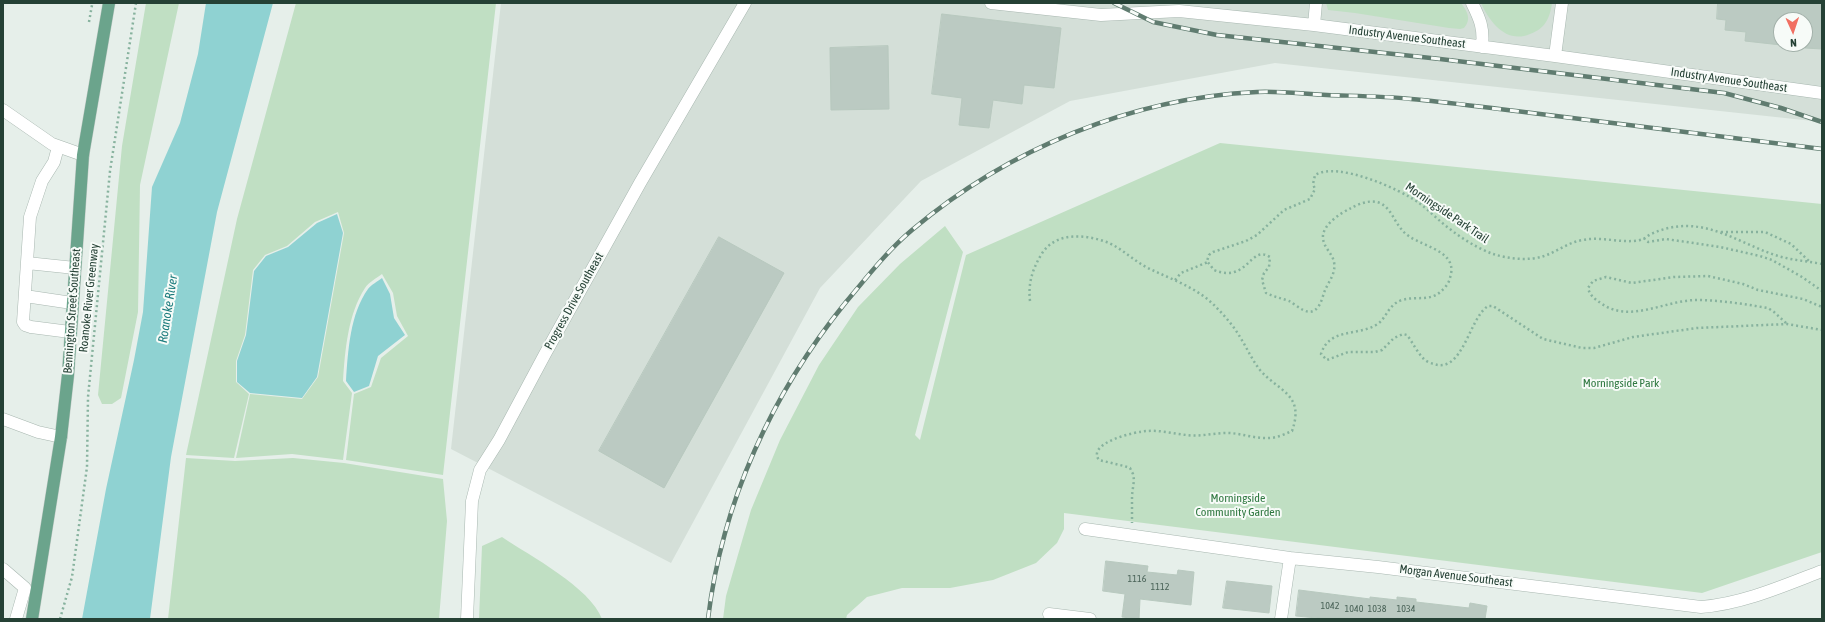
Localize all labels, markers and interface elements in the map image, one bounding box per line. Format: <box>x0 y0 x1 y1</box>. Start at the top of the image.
north arrow <box>1773 12 1813 52</box>
street label: Industry Avenue Southeast <box>1348 23 1466 51</box>
text: N <box>1790 37 1797 49</box>
street label: Industry Avenue Southeast <box>1670 65 1788 95</box>
street label: Morningside Park Trail <box>1403 180 1491 246</box>
street label: Roanoke River Greenway <box>76 243 102 353</box>
street label: Bennington Street Southeast <box>60 248 84 374</box>
street label: Progress Drive Southeast <box>541 250 607 352</box>
water label: Roanoke River <box>155 274 181 344</box>
park label: Morningside Park <box>1583 376 1659 390</box>
park label: Morningside Community Garden <box>1195 491 1281 519</box>
street label: Morgan Avenue Southeast <box>1398 562 1514 590</box>
house number: 1116 <box>1128 573 1146 585</box>
house number: 1112 <box>1151 581 1169 593</box>
house number: 1042 <box>1321 600 1339 612</box>
house number: 1040 <box>1345 603 1363 615</box>
house number: 1038 <box>1368 603 1386 615</box>
house number: 1034 <box>1397 603 1415 615</box>

